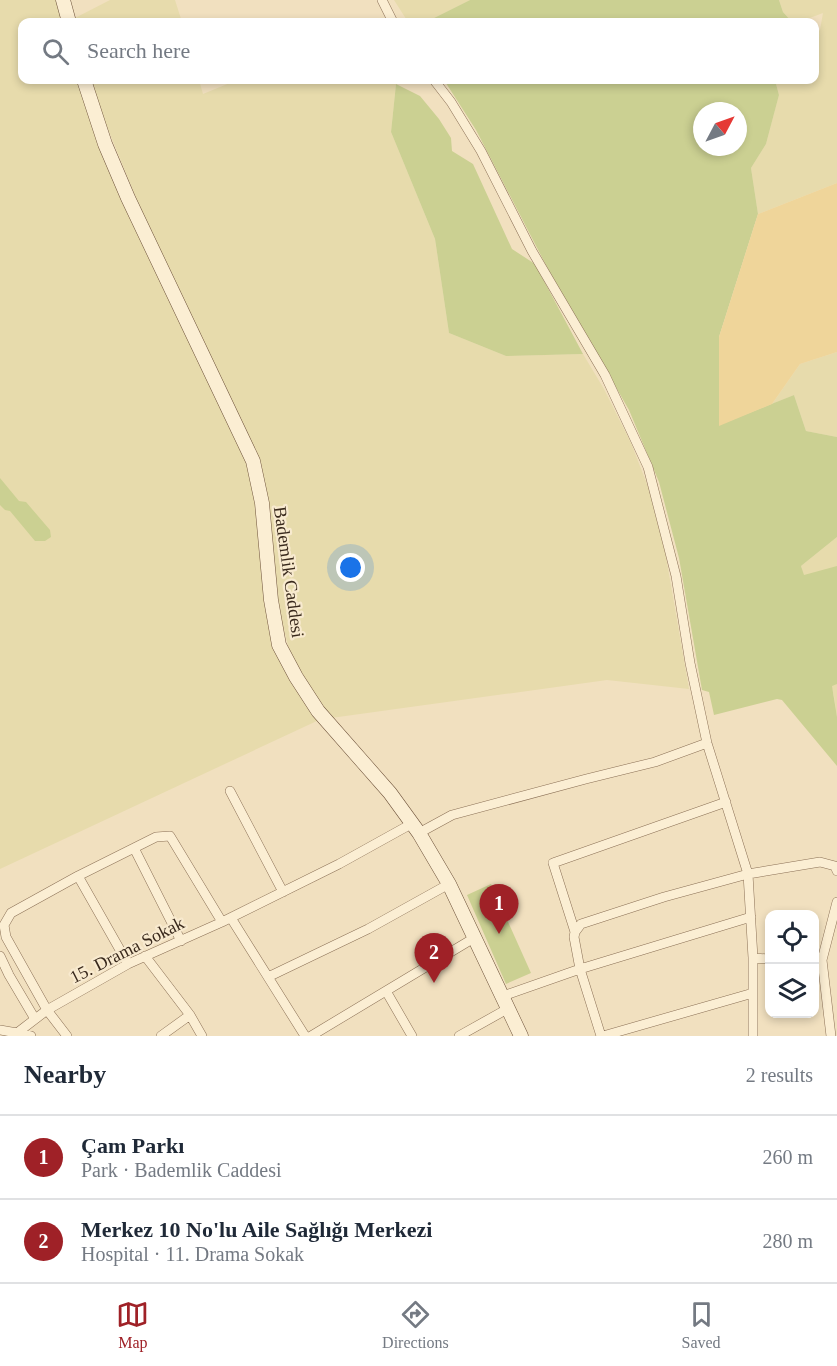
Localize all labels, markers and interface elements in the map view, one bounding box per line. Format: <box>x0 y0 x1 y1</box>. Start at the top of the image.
search box <box>18 18 819 84</box>
icon: search <box>39 35 72 68</box>
text: Search here <box>87 38 190 63</box>
north arrow <box>693 102 747 156</box>
street label: Bademlik Caddesi <box>270 505 308 639</box>
your location <box>336 553 365 582</box>
pin: 1 <box>480 884 518 934</box>
map controls <box>765 910 819 1018</box>
button: locate <box>765 910 819 964</box>
street label: 15. Drama Sokak <box>67 913 187 987</box>
pin: 2 <box>414 934 454 983</box>
button: layers <box>765 964 819 1018</box>
text: Nearby <box>24 1060 106 1089</box>
text: 2 results <box>746 1064 813 1086</box>
text: Çam Parkı <box>81 1133 184 1158</box>
text: 1 <box>39 1146 49 1168</box>
text: 260 m <box>762 1146 813 1168</box>
text: Park · Bademlik Caddesi <box>81 1159 282 1181</box>
text: Merkez 10 No'lu Aile Sağlığı Merkezi <box>81 1217 432 1242</box>
text: 2 <box>39 1230 49 1252</box>
text: 280 m <box>762 1230 813 1252</box>
text: Hospital · 11. Drama Sokak <box>81 1243 304 1265</box>
tab: Map <box>116 1298 149 1352</box>
tab: Directions <box>382 1298 449 1352</box>
tab: Saved <box>681 1298 721 1352</box>

